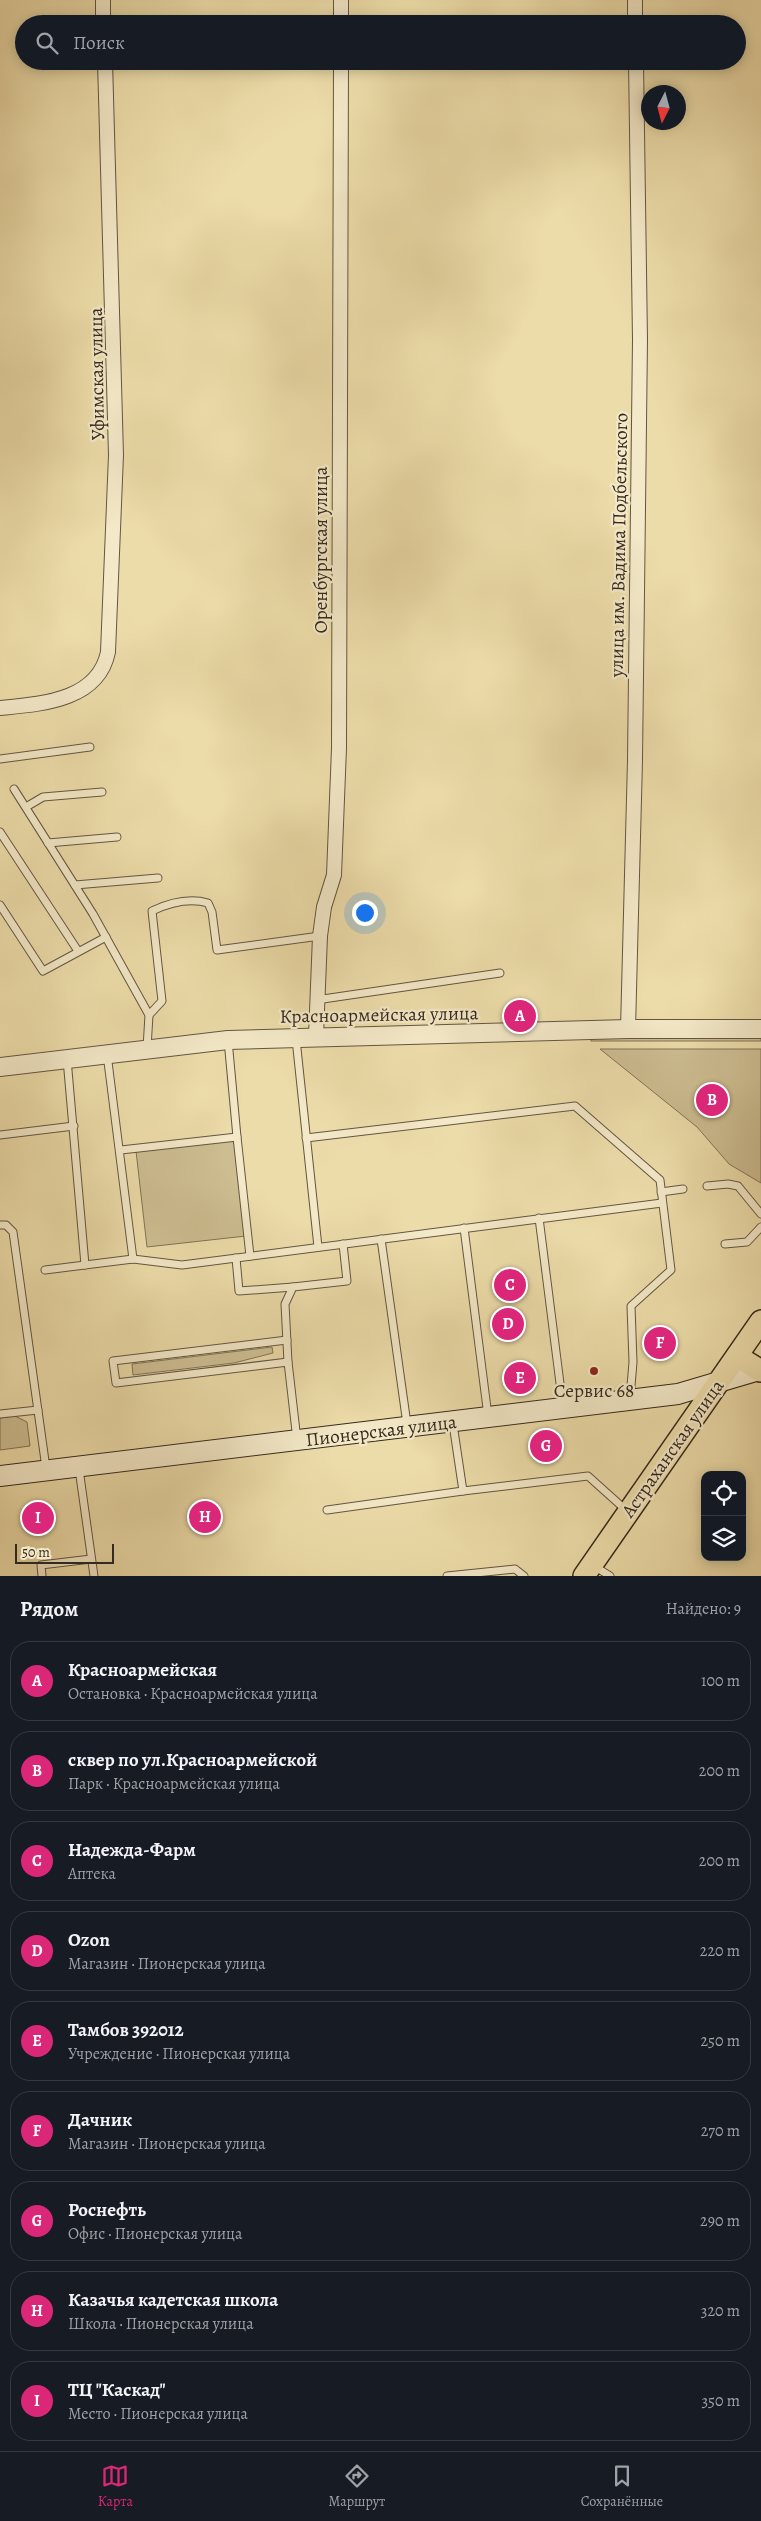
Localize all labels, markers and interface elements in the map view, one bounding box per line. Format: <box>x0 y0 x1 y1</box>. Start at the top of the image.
search box <box>15 15 746 70</box>
icon: search <box>33 29 61 57</box>
text: Поиск <box>73 30 125 56</box>
north arrow <box>641 85 686 130</box>
street label: Уфимская улица <box>83 307 111 441</box>
street label: улица им. Вадима Подбельского <box>604 413 634 678</box>
street label: Оренбургская улица <box>308 466 334 633</box>
your location <box>352 900 378 926</box>
pin: A <box>504 997 536 1035</box>
street label: Красноармейская улица <box>280 1000 479 1030</box>
pin: B <box>696 1081 728 1119</box>
pin: C <box>494 1266 526 1304</box>
pin: D <box>492 1305 524 1343</box>
pin: F <box>644 1324 676 1362</box>
pin: E <box>504 1359 536 1397</box>
marker: Сервис 68 <box>588 1365 600 1377</box>
street label: Астраханская улица <box>615 1374 730 1524</box>
place label: Сервис 68 <box>554 1378 634 1404</box>
street label: Пионерская улица <box>304 1409 458 1453</box>
pin: G <box>530 1427 562 1465</box>
map controls <box>701 1471 746 1561</box>
button: locate <box>701 1471 746 1516</box>
pin: H <box>189 1498 221 1536</box>
pin: I <box>22 1499 54 1537</box>
button: layers <box>701 1516 746 1561</box>
scale bar <box>15 1541 114 1564</box>
text: 50 m <box>22 1543 50 1562</box>
text: Рядом <box>20 1595 78 1623</box>
text: Найдено: 9 <box>666 1598 741 1620</box>
text: Красноармейская <box>68 1657 217 1683</box>
text: A <box>32 1670 42 1692</box>
text: 100 m <box>701 1670 740 1692</box>
text: Остановка · Красноармейская улица <box>68 1683 318 1705</box>
text: сквер по ул.Красноармейской <box>68 1747 317 1773</box>
text: B <box>32 1760 42 1782</box>
text: 200 m <box>699 1760 740 1782</box>
text: Парк · Красноармейская улица <box>68 1773 280 1795</box>
text: Надежда-Фарм <box>68 1837 196 1863</box>
text: C <box>32 1850 42 1872</box>
text: 200 m <box>699 1850 740 1872</box>
text: Аптека <box>68 1863 116 1885</box>
text: Ozon <box>68 1927 110 1953</box>
text: D <box>31 1940 43 1962</box>
text: 220 m <box>700 1940 740 1962</box>
text: Магазин · Пионерская улица <box>68 1953 266 1975</box>
text: Тамбов 392012 <box>68 2017 184 2043</box>
text: E <box>32 2030 42 2052</box>
text: 250 m <box>701 2030 740 2052</box>
text: Учреждение · Пионерская улица <box>68 2043 290 2065</box>
text: Дачник <box>68 2107 132 2133</box>
text: F <box>33 2120 41 2142</box>
text: 270 m <box>701 2120 740 2142</box>
text: Магазин · Пионерская улица <box>68 2133 266 2155</box>
text: Роснефть <box>68 2197 146 2223</box>
text: G <box>32 2210 42 2232</box>
text: 290 m <box>700 2210 740 2232</box>
text: Офис · Пионерская улица <box>68 2223 242 2245</box>
text: Казачья кадетская школа <box>68 2287 278 2313</box>
text: H <box>31 2300 43 2322</box>
text: 320 m <box>701 2300 740 2322</box>
text: Школа · Пионерская улица <box>68 2313 254 2335</box>
text: ТЦ "Каскад" <box>68 2377 166 2403</box>
text: I <box>34 2390 40 2412</box>
text: 350 m <box>701 2390 740 2412</box>
text: Место · Пионерская улица <box>68 2403 248 2425</box>
tab: Карта <box>98 2462 133 2511</box>
tab: Маршрут <box>329 2462 385 2511</box>
tab: Сохранённые <box>581 2462 663 2511</box>

